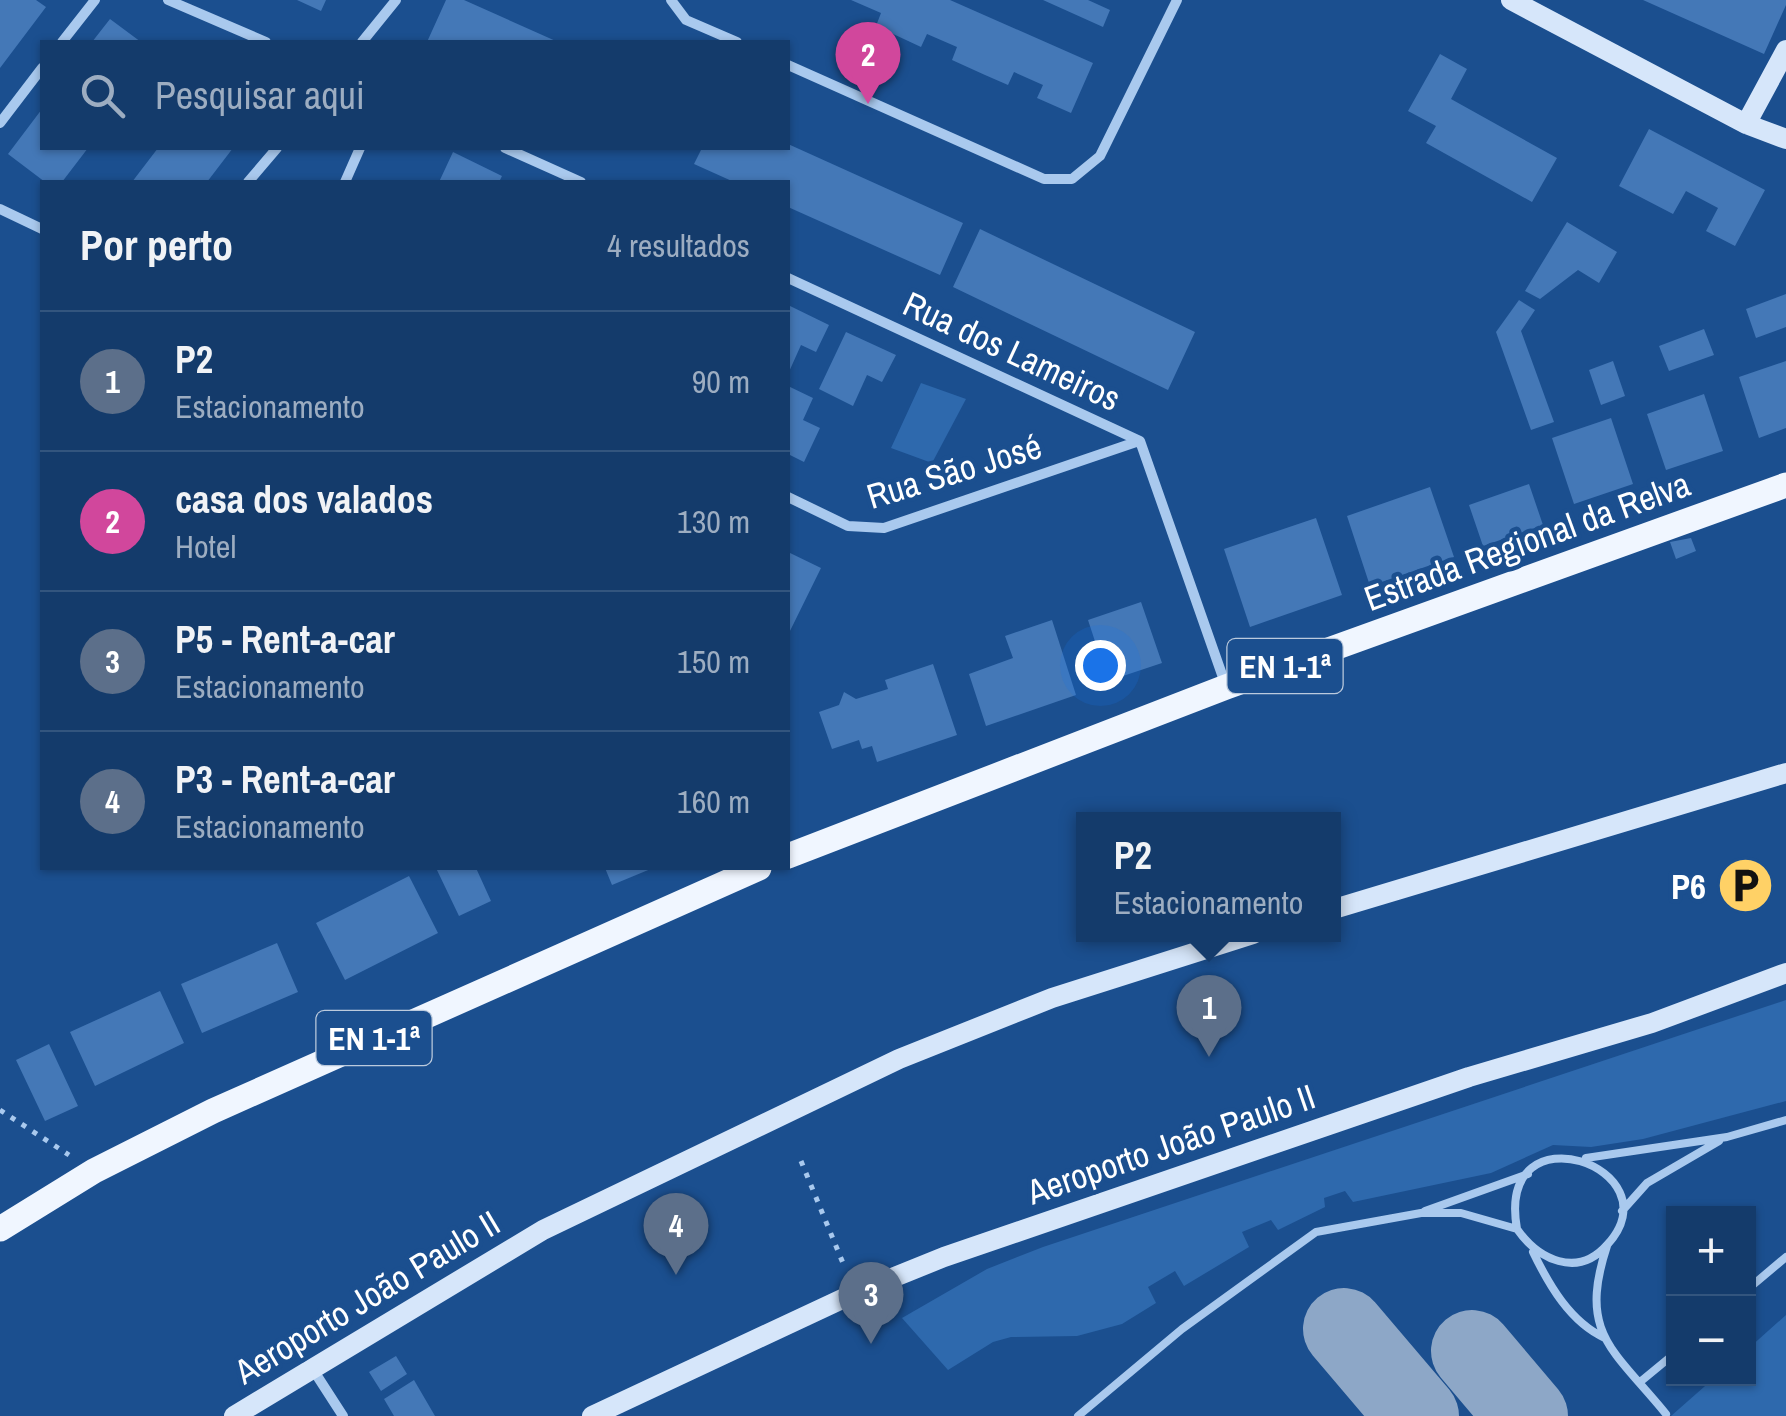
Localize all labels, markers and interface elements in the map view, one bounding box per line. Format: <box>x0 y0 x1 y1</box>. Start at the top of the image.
pin: 2 <box>836 22 900 104</box>
search box <box>40 40 790 150</box>
icon: search <box>75 68 130 123</box>
text: Pesquisar aqui <box>155 70 365 121</box>
text: Por perto <box>80 217 233 273</box>
text: 4 resultados <box>607 224 750 267</box>
street label: Rua dos Lameiros <box>896 280 1128 422</box>
text: P2 <box>175 334 213 385</box>
text: 1 <box>105 360 120 403</box>
text: 90 m <box>692 360 750 403</box>
text: Estacionamento <box>175 385 365 428</box>
street label: Rua São José <box>861 422 1047 520</box>
street label: Estrada Regional da Relva <box>1358 460 1696 622</box>
text: casa dos valados <box>175 474 433 525</box>
text: 2 <box>105 500 120 543</box>
text: 130 m <box>677 500 750 543</box>
text: Hotel <box>175 525 236 568</box>
text: P5 - Rent-a-car <box>175 614 395 665</box>
road number: EN 1-1ª <box>1228 639 1342 693</box>
text: 3 <box>105 640 120 683</box>
text: 150 m <box>677 640 750 683</box>
your location <box>1075 640 1126 691</box>
text: Estacionamento <box>175 665 365 708</box>
text: P3 - Rent-a-car <box>175 754 395 805</box>
text: 4 <box>105 780 120 823</box>
text: 160 m <box>677 780 750 823</box>
text: Estacionamento <box>175 805 365 848</box>
popup <box>1076 812 1341 942</box>
text: P2 <box>1114 830 1152 881</box>
parking icon: P6 <box>1715 856 1775 916</box>
place label: P6 <box>1671 863 1706 910</box>
text: Estacionamento <box>1114 881 1303 924</box>
pin: 1 <box>1176 974 1242 1057</box>
road number: EN 1-1ª <box>316 1011 432 1065</box>
street label: Aeroporto João Paulo II <box>1020 1073 1321 1216</box>
pin: 4 <box>644 1192 708 1275</box>
street label: Aeroporto João Paulo II <box>225 1199 508 1395</box>
map controls <box>1666 1206 1756 1386</box>
button: + <box>1666 1206 1756 1296</box>
pin: 3 <box>838 1262 904 1344</box>
button: − <box>1666 1296 1756 1386</box>

